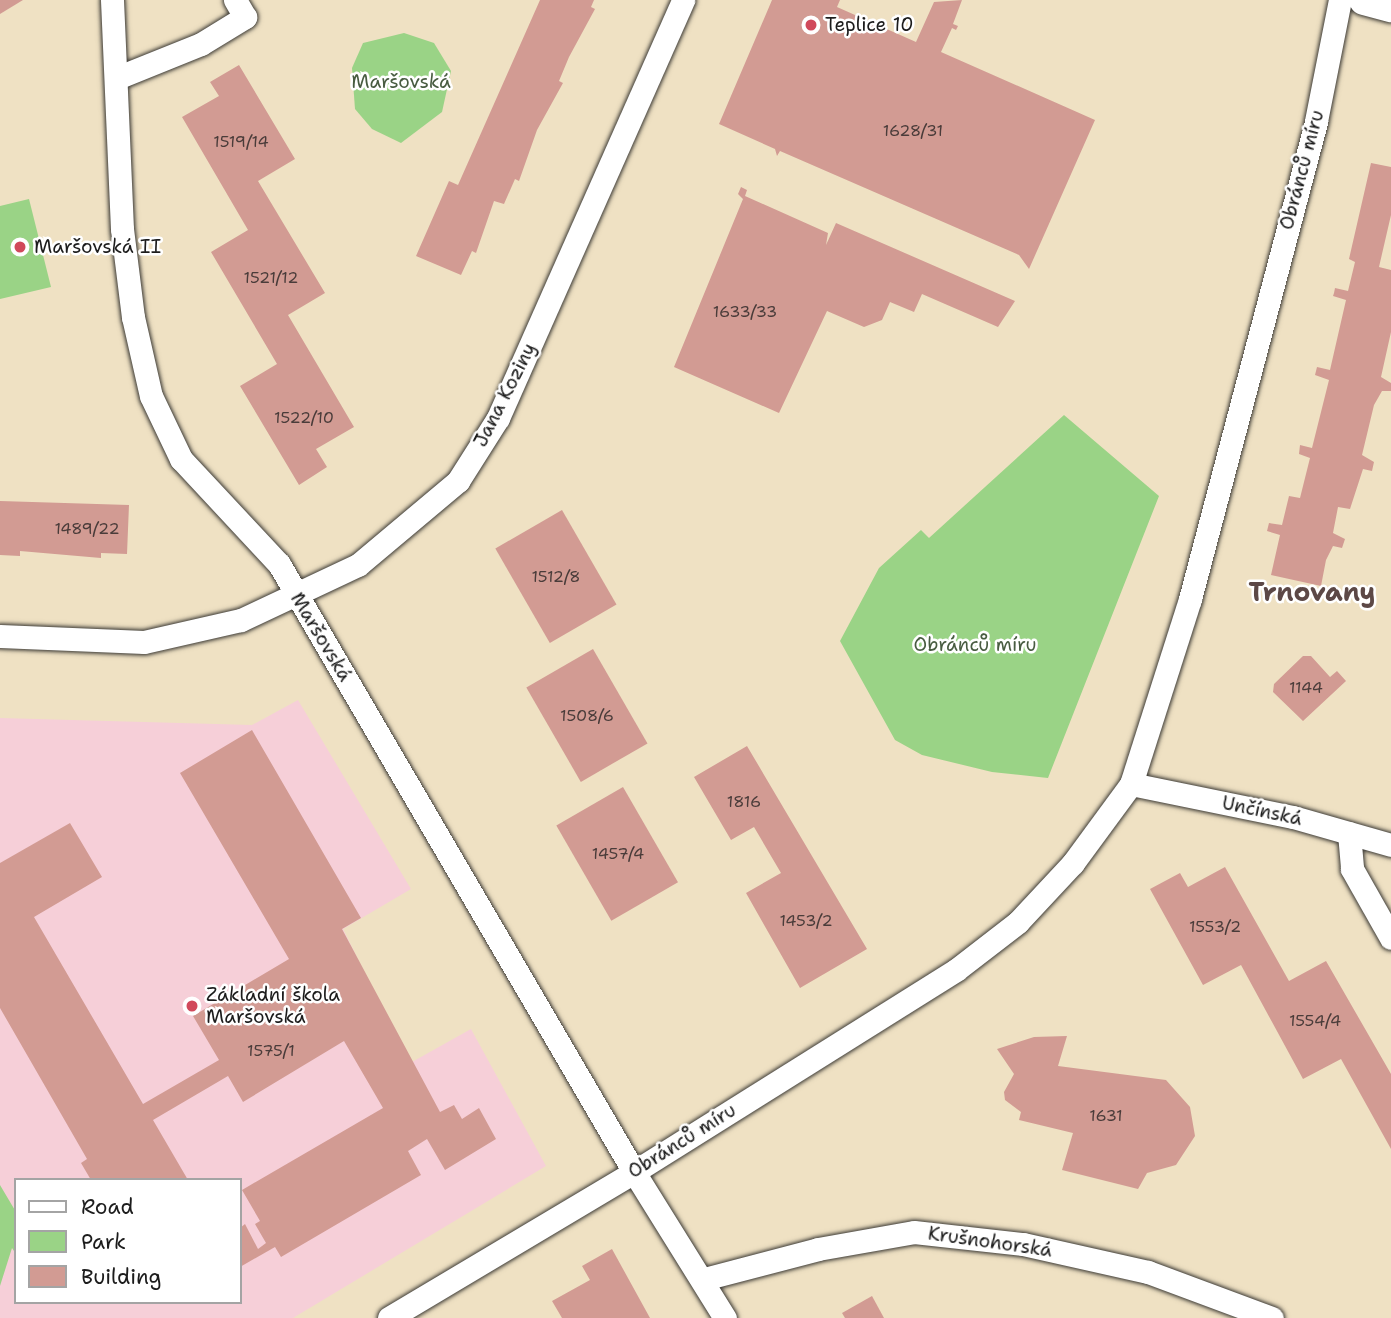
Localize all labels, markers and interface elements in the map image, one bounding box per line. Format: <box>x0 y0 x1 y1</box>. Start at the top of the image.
place label: Teplice 10 <box>825 14 914 36</box>
marker: Teplice 10 <box>803 17 819 33</box>
park label: Maršovská <box>351 71 451 93</box>
street label: Obránců míru <box>1275 108 1329 232</box>
house number: 1628/31 <box>883 121 943 141</box>
house number: 1519/14 <box>213 132 269 152</box>
place label: Maršovská II <box>34 236 161 258</box>
marker: Maršovská II <box>12 239 28 255</box>
house number: 1521/12 <box>244 268 298 288</box>
house number: 1633/33 <box>713 302 777 322</box>
street label: Jana Koziny <box>469 339 541 451</box>
house number: 1522/10 <box>274 408 334 428</box>
house number: 1489/22 <box>54 519 120 539</box>
house number: 1512/8 <box>531 567 581 587</box>
district label: Trnovany <box>1249 576 1375 608</box>
street label: Maršovská <box>286 588 356 686</box>
park label: Obránců míru <box>914 634 1036 656</box>
house number: 1144 <box>1289 678 1323 698</box>
house number: 1508/6 <box>560 706 614 726</box>
street label: Unčínská <box>1220 791 1304 831</box>
house number: 1816 <box>727 792 761 812</box>
house number: 1457/4 <box>592 844 644 864</box>
house number: 1453/2 <box>779 911 833 931</box>
house number: 1553/2 <box>1189 917 1241 937</box>
place label: Základní škola Maršovská <box>206 984 340 1028</box>
marker: Základní škola Maršovská <box>184 998 200 1014</box>
house number: 1554/4 <box>1289 1011 1341 1031</box>
house number: 1575/1 <box>247 1041 295 1061</box>
street label: Obránců míru <box>624 1099 740 1183</box>
house number: 1631 <box>1089 1106 1123 1126</box>
legend <box>14 1178 242 1304</box>
text: Road <box>81 1193 134 1221</box>
street label: Krušnohorská <box>926 1222 1054 1262</box>
text: Park <box>81 1228 126 1256</box>
text: Building <box>81 1263 161 1291</box>

